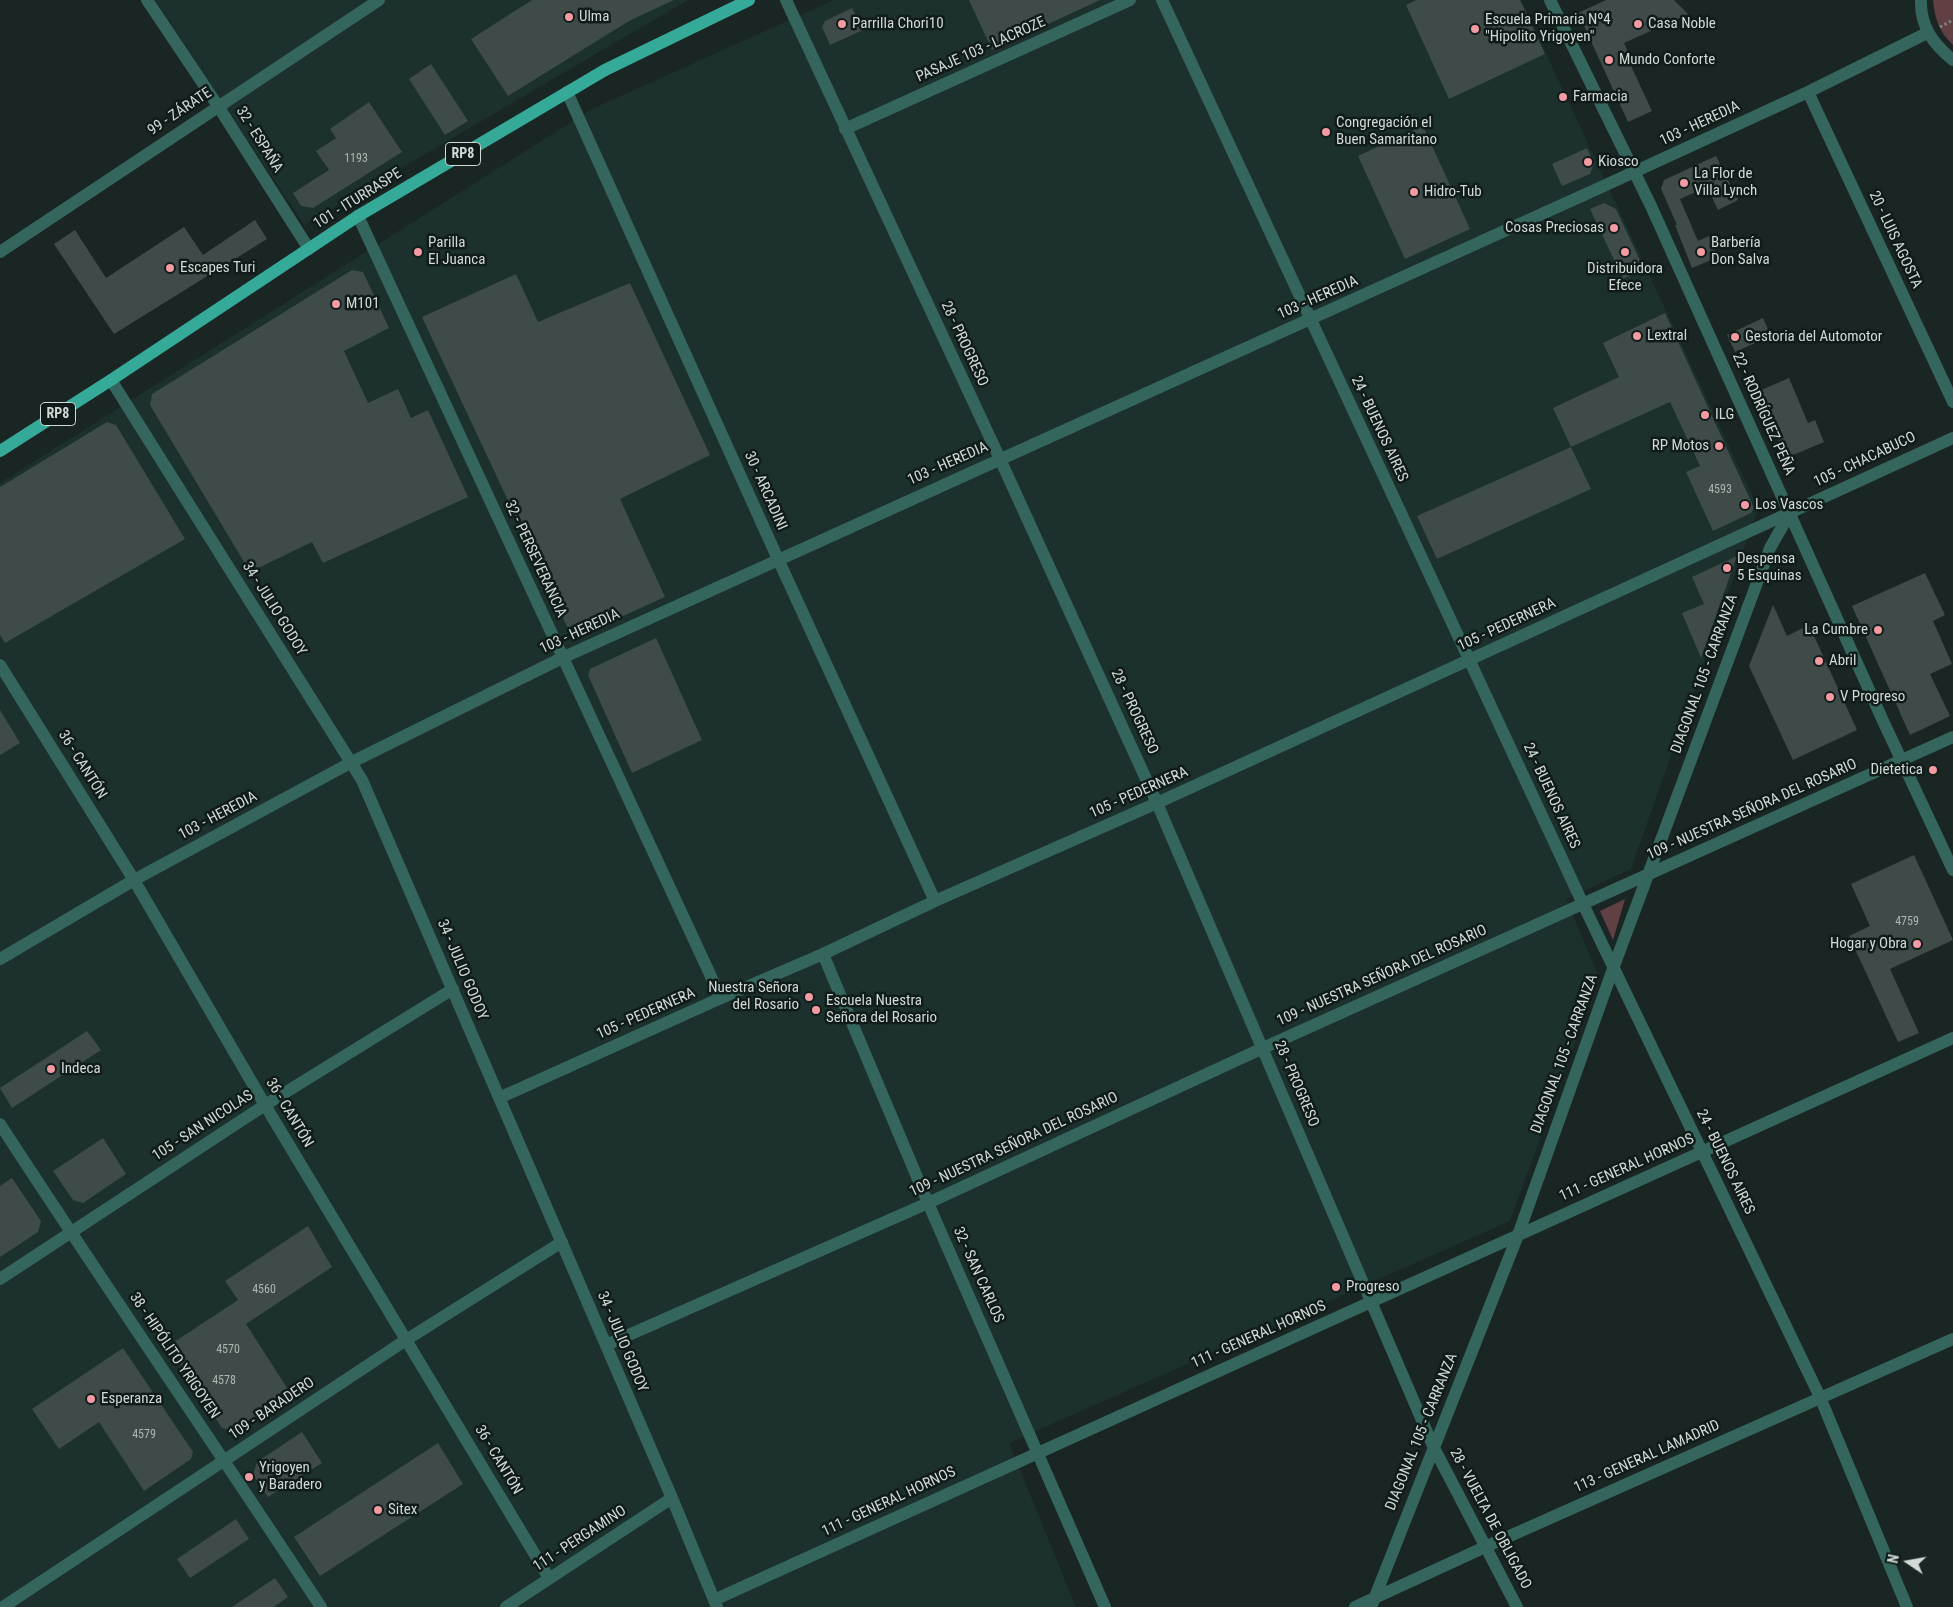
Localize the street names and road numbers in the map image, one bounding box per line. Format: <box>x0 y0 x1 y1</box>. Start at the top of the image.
street label: PASAJE 103 - LACROZE <box>913 13 1049 87</box>
street label: 99 - ZÁRATE <box>145 84 215 140</box>
street label: 103 - HEREDIA <box>1657 98 1743 150</box>
street label: 32 - ESPAÑA <box>232 104 286 176</box>
road number: RP8 <box>446 142 480 166</box>
street label: 101 - ITURRASPE <box>311 165 405 233</box>
street label: 20 - LUIS AGOSTA <box>1865 188 1925 292</box>
street label: 103 - HEREDIA <box>1275 272 1361 324</box>
street label: 28 - PROGRESO <box>936 299 992 389</box>
street label: 22 - RODRÍGUEZ PEÑA <box>1728 350 1798 478</box>
street label: 24 - BUENOS AIRES <box>1347 373 1411 485</box>
road number: RP8 <box>40 402 76 426</box>
street label: 105 - CHACABUCO <box>1811 428 1919 492</box>
street label: 103 - HEREDIA <box>905 438 991 490</box>
street label: 30 - ARCADINI <box>740 449 790 533</box>
street label: 32 - PERSEVERANCIA <box>500 498 570 620</box>
street label: 34 - JULIO GODOY <box>238 559 310 659</box>
street label: DIAGONAL 105 - CARRANZA <box>1668 592 1742 756</box>
street label: 105 - PEDERNERA <box>1455 594 1559 656</box>
street label: 103 - HEREDIA <box>537 606 623 658</box>
street label: 28 - PROGRESO <box>1106 667 1162 757</box>
street label: 36 - CANTÓN <box>54 727 110 803</box>
street label: 24 - BUENOS AIRES <box>1519 740 1583 852</box>
street label: 109 - NUESTRA SEÑORA DEL ROSARIO <box>1644 755 1860 865</box>
street label: 105 - PEDERNERA <box>1087 763 1191 823</box>
street label: 103 - HEREDIA <box>176 788 260 844</box>
street label: 34 - JULIO GODOY <box>433 917 491 1023</box>
street label: 109 - NUESTRA SEÑORA DEL ROSARIO <box>1274 921 1490 1031</box>
street label: DIAGONAL 105 - CARRANZA <box>1528 972 1602 1136</box>
street label: 105 - PEDERNERA <box>594 984 698 1044</box>
street label: 28 - PROGRESO <box>1270 1038 1322 1130</box>
street label: 36 - CANTÓN <box>261 1075 317 1151</box>
street label: 105 - SAN NICOLAS <box>149 1087 257 1165</box>
street label: 109 - NUESTRA SEÑORA DEL ROSARIO <box>907 1089 1121 1201</box>
street label: 24 - BUENOS AIRES <box>1692 1107 1758 1217</box>
street label: 111 - GENERAL HORNOS <box>1557 1130 1697 1206</box>
street label: 32 - SAN CARLOS <box>949 1224 1007 1326</box>
street label: 38 - HIPÓLITO YRIGOYEN <box>125 1289 223 1423</box>
street label: 34 - JULIO GODOY <box>593 1289 651 1395</box>
street label: 111 - GENERAL HORNOS <box>1189 1297 1329 1373</box>
street label: DIAGONAL 105 - CARRANZA <box>1382 1351 1462 1513</box>
street label: 109 - BARADERO <box>226 1374 318 1444</box>
street label: 113 - GENERAL LAMADRID <box>1571 1417 1723 1497</box>
street label: 36 - CANTÓN <box>470 1422 526 1498</box>
street label: 28 - VUELTA DE OBLIGADO <box>1445 1446 1535 1592</box>
street label: 111 - GENERAL HORNOS <box>819 1463 959 1541</box>
street label: 111 - PERGAMINO <box>530 1502 630 1576</box>

